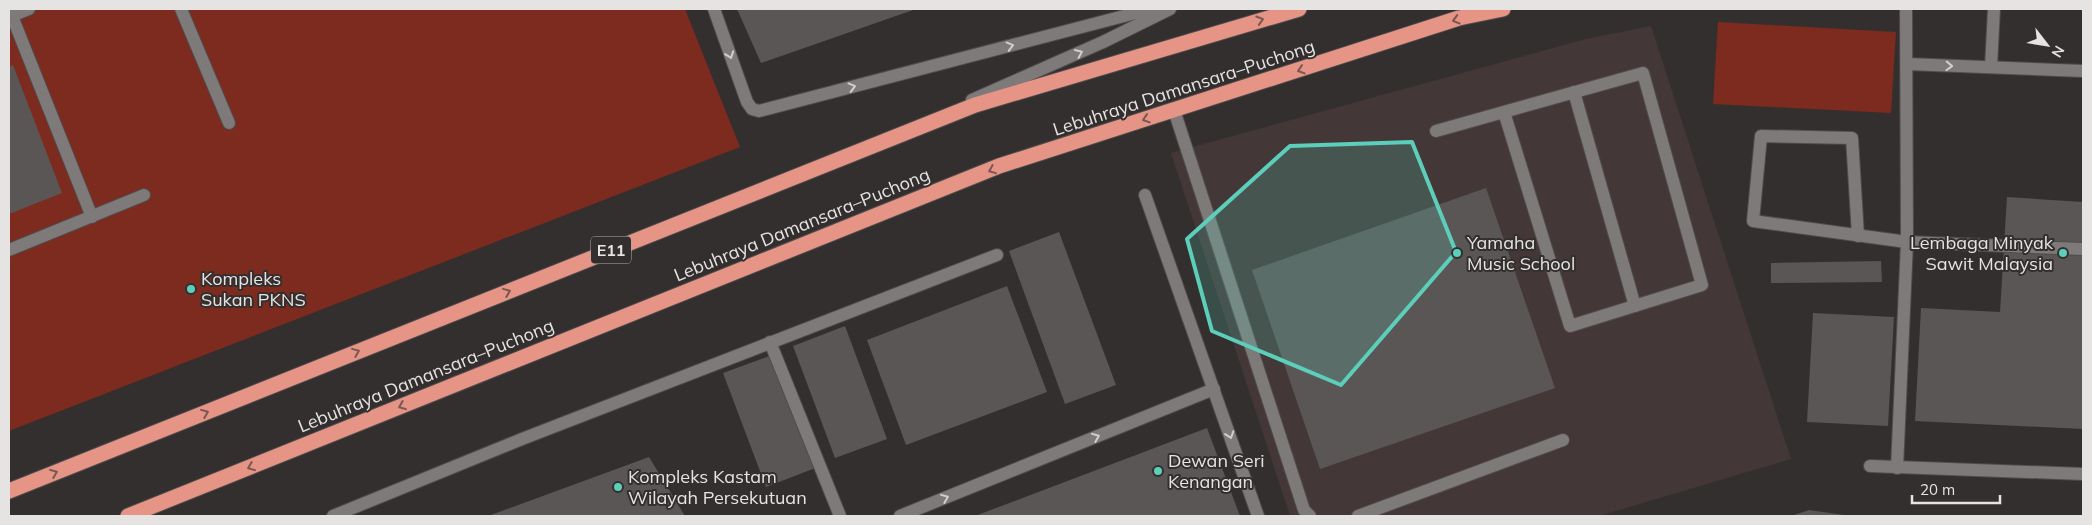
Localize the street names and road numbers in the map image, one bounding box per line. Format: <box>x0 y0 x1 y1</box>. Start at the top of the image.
street label: Lebuhraya Damansara–Puchong <box>1050 34 1318 141</box>
street label: Lebuhraya Damansara–Puchong <box>671 163 933 286</box>
road number: E11 <box>591 236 631 264</box>
street label: Lebuhraya Damansara–Puchong <box>295 314 557 437</box>

